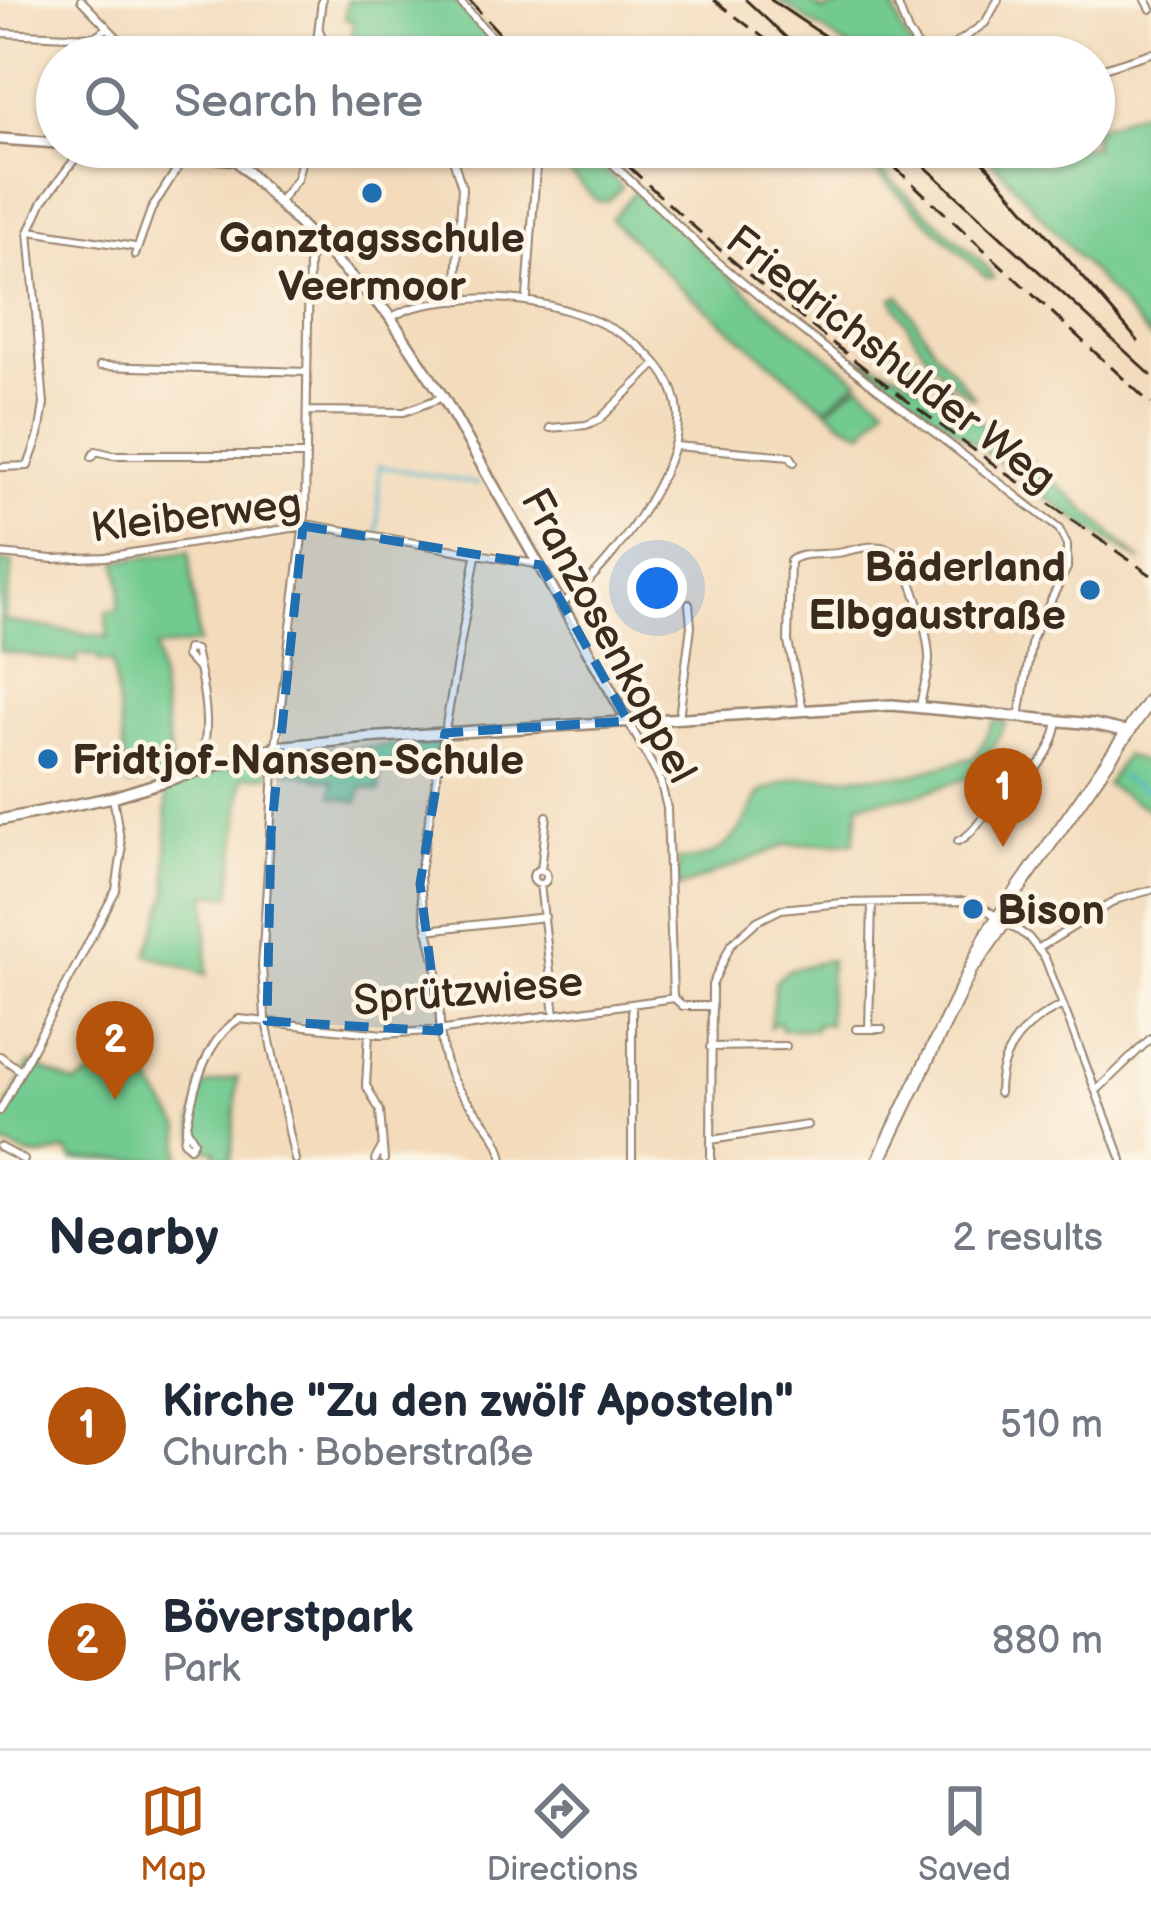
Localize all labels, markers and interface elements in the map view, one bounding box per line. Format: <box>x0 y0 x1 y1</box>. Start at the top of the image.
search box <box>36 36 1115 168</box>
icon: search <box>78 69 144 135</box>
text: Search here <box>174 75 423 130</box>
marker: Ganztagsschule Veermoor <box>359 180 385 206</box>
place label: Ganztagsschule Veermoor <box>219 214 525 313</box>
street label: Friedrichshulder Weg <box>715 215 1066 505</box>
street label: Kleiberweg <box>88 478 304 555</box>
street label: Franzosenkoppel <box>509 480 707 792</box>
place label: Bäderland Elbgaustraße <box>808 543 1066 642</box>
your location <box>627 558 687 618</box>
marker: Bäderland Elbgaustraße <box>1077 577 1103 603</box>
place label: Fridtjof-Nansen-Schule <box>72 736 524 787</box>
marker: Fridtjof-Nansen-Schule <box>35 746 61 772</box>
pin: 1 <box>964 748 1042 847</box>
place label: Bison <box>997 886 1105 937</box>
marker: Bison <box>960 896 986 922</box>
street label: Sprützwiese <box>351 957 585 1028</box>
pin: 2 <box>76 1001 154 1100</box>
text: Nearby <box>48 1208 219 1269</box>
text: 2 results <box>952 1215 1103 1262</box>
text: Kirche "Zu den zwölf Aposteln" <box>162 1375 794 1430</box>
text: 1 <box>79 1402 95 1449</box>
text: 510 m <box>1000 1402 1103 1449</box>
text: Church · Boberstraße <box>162 1430 533 1477</box>
text: Böverstpark <box>162 1591 413 1646</box>
text: 2 <box>75 1618 99 1665</box>
text: 880 m <box>992 1618 1103 1665</box>
text: Park <box>162 1646 240 1693</box>
tab: Map <box>140 1778 206 1890</box>
tab: Directions <box>487 1778 638 1890</box>
tab: Saved <box>918 1778 1011 1890</box>

